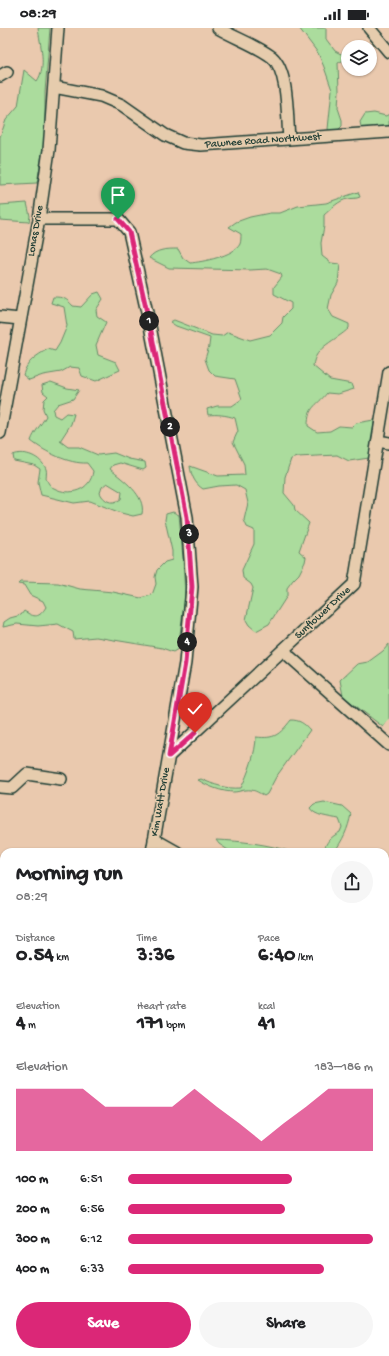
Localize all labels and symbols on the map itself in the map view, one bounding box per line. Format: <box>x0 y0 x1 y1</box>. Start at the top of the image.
street label: Pawnee Road Northwest <box>203 131 323 151</box>
pin <box>101 178 135 219</box>
street label: Lonas Drive <box>26 204 46 258</box>
pin: 1 <box>139 311 159 331</box>
pin: 2 <box>160 417 180 437</box>
pin: 3 <box>179 524 199 544</box>
street label: Sunflower Drive <box>293 584 354 642</box>
pin: 4 <box>177 632 197 652</box>
pin <box>178 692 212 733</box>
street label: Kim Watt Drive <box>149 766 173 837</box>

